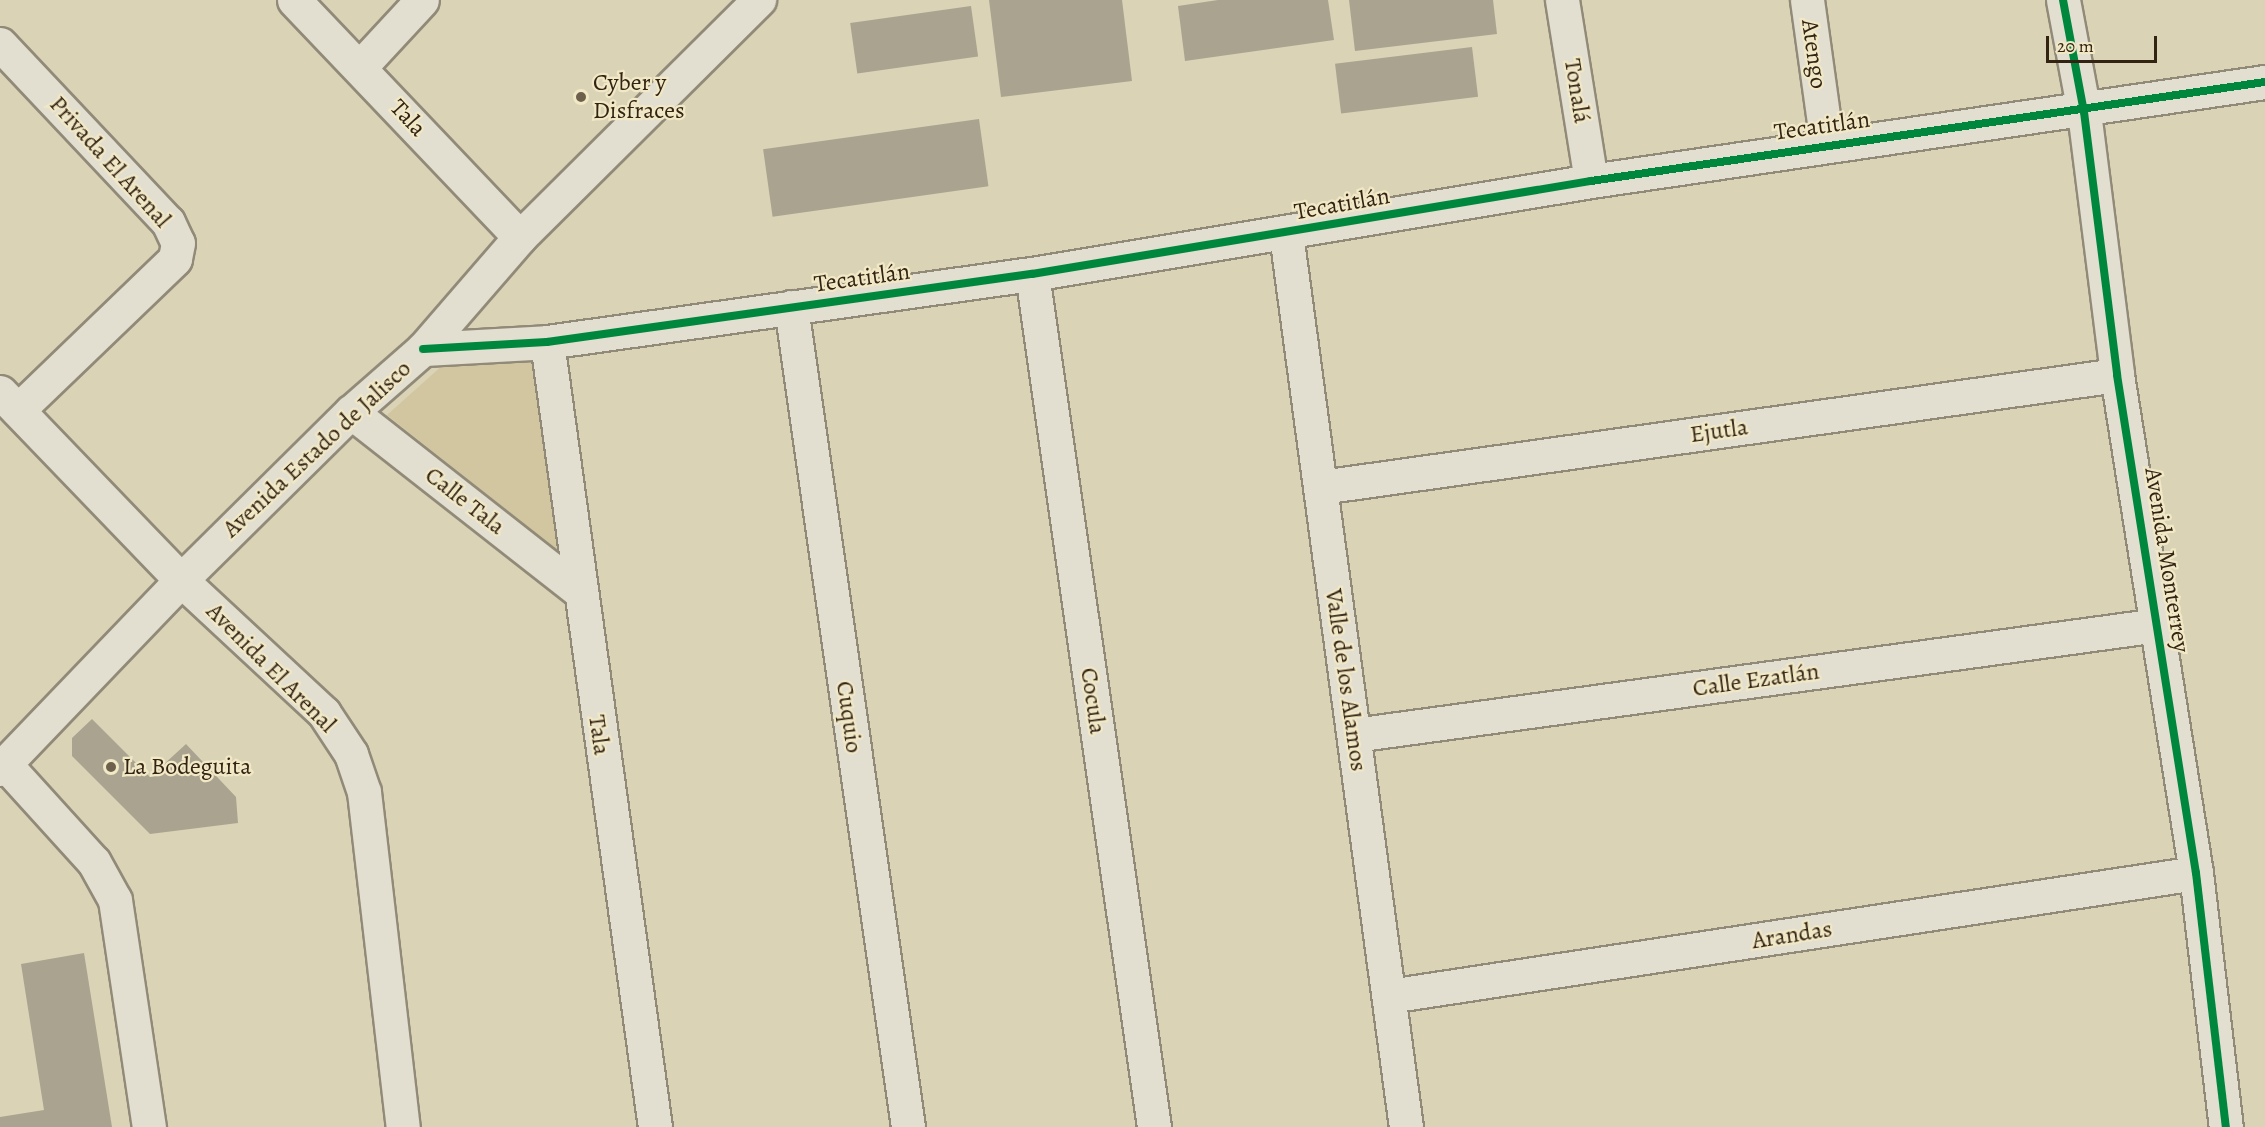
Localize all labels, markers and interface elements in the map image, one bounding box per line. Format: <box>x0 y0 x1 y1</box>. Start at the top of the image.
street label: Atengo <box>1795 17 1833 91</box>
scale bar <box>2049 24 2160 62</box>
text: 20 m <box>2057 34 2094 58</box>
street label: Tonalá <box>1558 57 1596 125</box>
place label: Cyber y Disfraces <box>593 69 685 125</box>
street label: Privada El Arenal <box>43 90 177 234</box>
marker: Cyber y Disfraces <box>574 90 588 104</box>
street label: Tala <box>384 94 432 142</box>
street label: Tecatitlán <box>1772 105 1872 147</box>
street label: Tecatitlán <box>1292 181 1392 227</box>
street label: Tecatitlán <box>812 257 912 299</box>
street label: Avenida Estado de Jalisco <box>217 354 417 544</box>
street label: Ejutla <box>1688 413 1750 449</box>
street label: Calle Tala <box>419 461 511 541</box>
street label: Avenida Monterrey <box>2138 466 2196 654</box>
street label: Valle de los Alamos <box>1319 587 1373 773</box>
street label: Avenida El Arenal <box>200 597 342 739</box>
street label: Calle Ezatlán <box>1691 657 1821 703</box>
street label: Cocula <box>1074 666 1112 736</box>
street label: Cuquio <box>830 679 868 755</box>
street label: Tala <box>582 713 616 757</box>
place label: La Bodeguita <box>123 753 251 781</box>
marker: La Bodeguita <box>104 760 118 774</box>
street label: Arandas <box>1750 914 1834 956</box>

